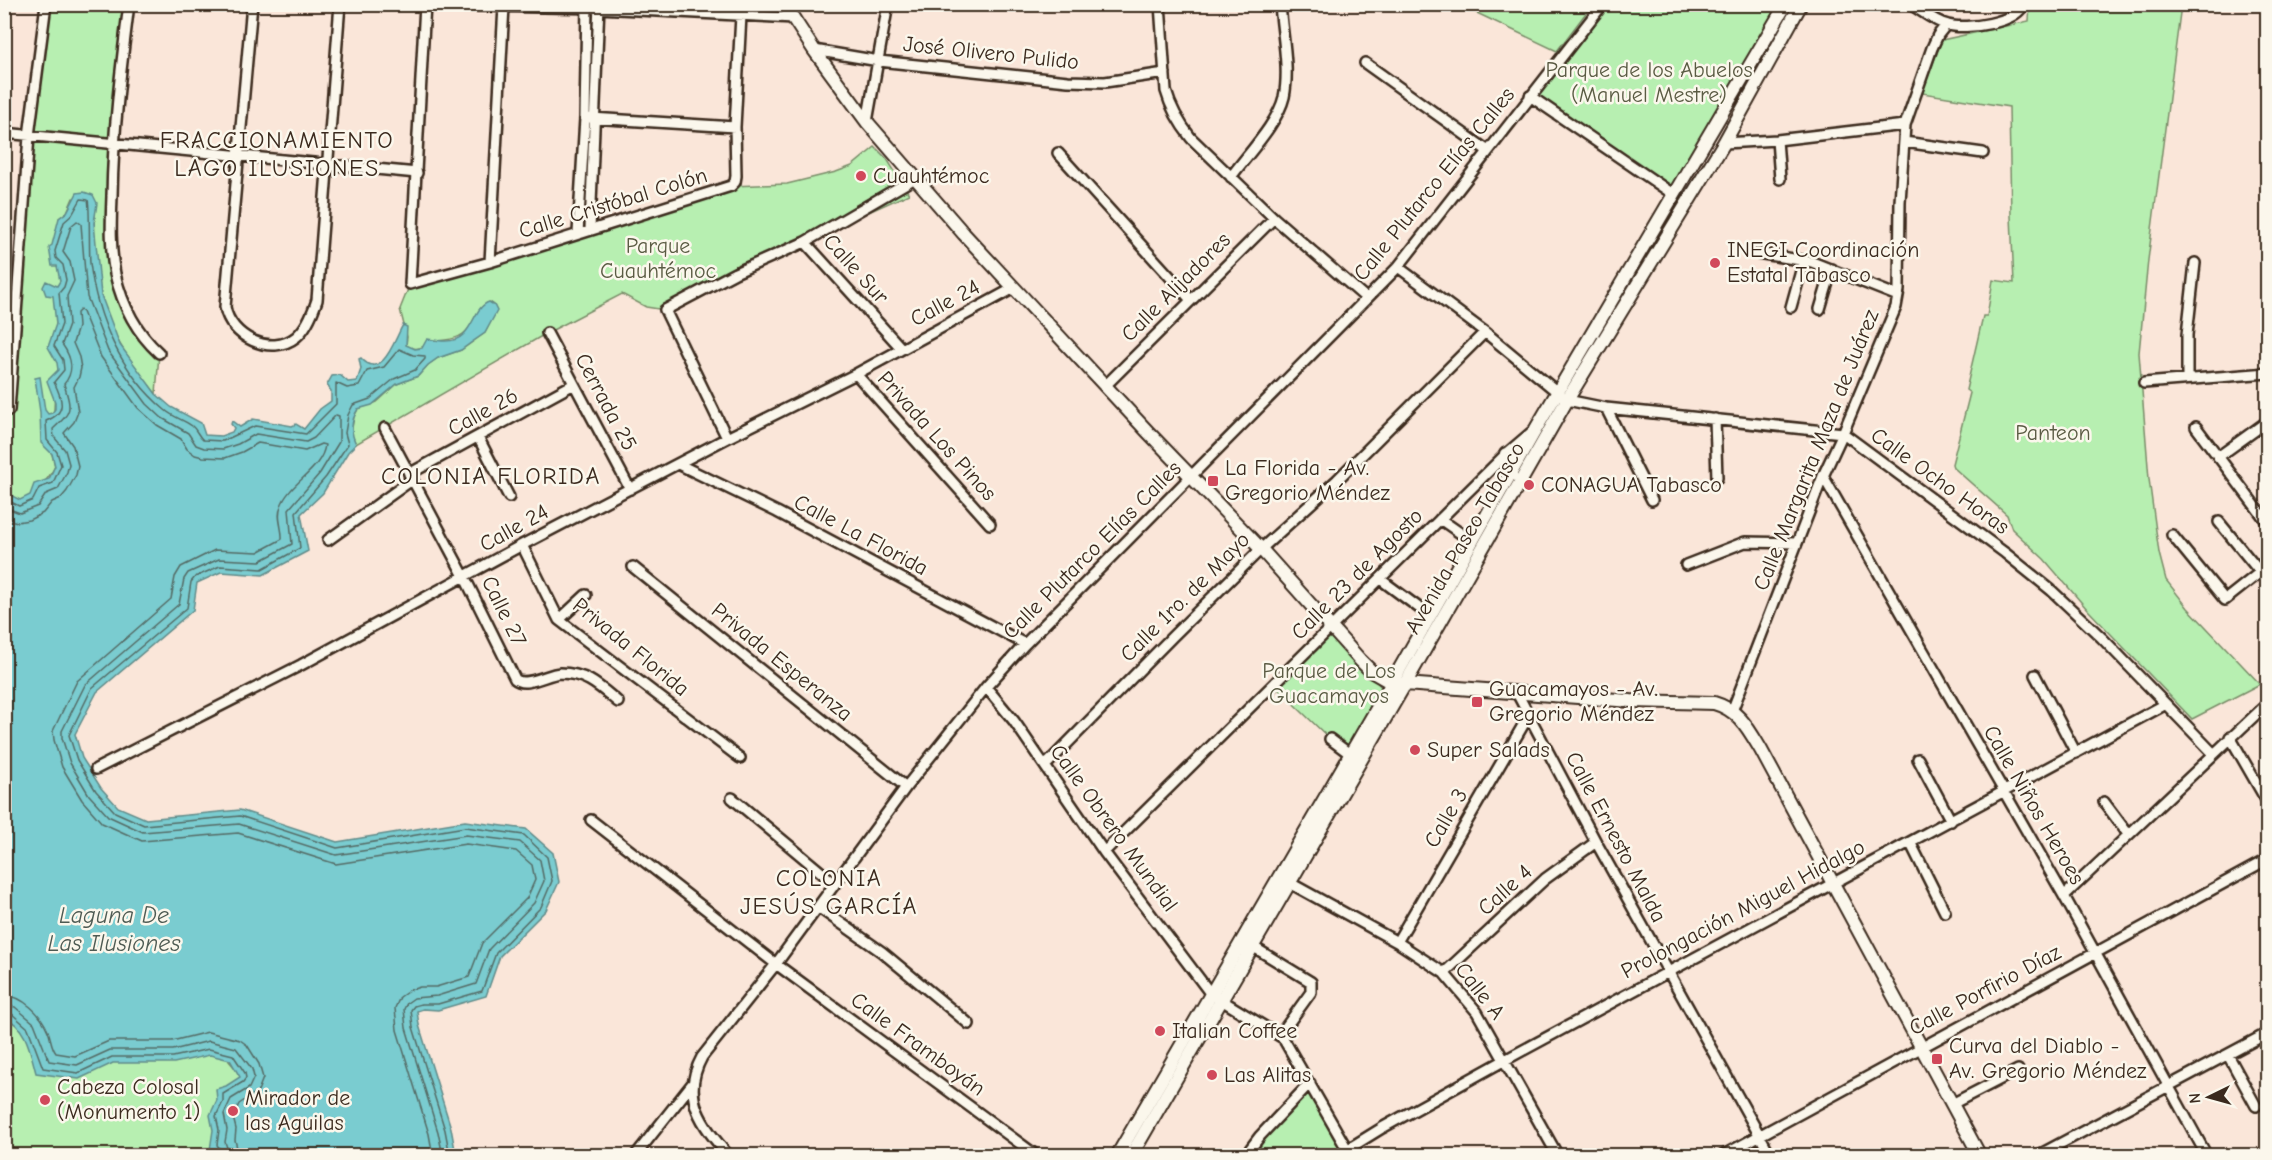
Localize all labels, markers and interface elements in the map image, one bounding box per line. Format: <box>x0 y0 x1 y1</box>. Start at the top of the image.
street label: José Olivero Pulido <box>902 31 1080 75</box>
park label: Parque de los Abuelos (Manuel Mestre) <box>1545 57 1753 108</box>
street label: Calle Plutarco Elías Calles <box>1348 82 1520 286</box>
district label: FRACCIONAMIENTO LAGO ILUSIONES <box>160 126 394 182</box>
street label: Calle Cristóbal Colón <box>516 162 710 244</box>
place label: Cuauhtémoc <box>873 163 990 189</box>
marker: Cuauhtémoc <box>854 169 868 183</box>
street label: Calle Alijadores <box>1116 227 1236 347</box>
street label: Calle Sur <box>818 229 894 309</box>
park label: Parque Cuauhtémoc <box>600 233 717 284</box>
place label: INEGI Coordinación Estatal Tabasco <box>1727 237 1919 288</box>
marker: INEGI Coordinación Estatal Tabasco <box>1708 256 1722 270</box>
street label: Calle 24 <box>906 274 984 332</box>
street label: Calle Margarita Maza de Juárez <box>1748 305 1885 594</box>
street label: Cerrada 25 <box>569 349 643 455</box>
street label: Privada Los Pinos <box>872 366 1002 506</box>
street label: Calle 26 <box>443 382 523 442</box>
park label: Panteon <box>2015 420 2091 446</box>
street label: Calle Ocho Horas <box>1866 422 2014 540</box>
street label: Avenida Paseo Tabasco <box>1399 437 1531 639</box>
street label: Calle Plutarco Elías Calles <box>997 455 1187 645</box>
place label: La Florida - Av. Gregorio Méndez <box>1225 455 1390 506</box>
district label: COLONIA FLORIDA <box>381 462 601 490</box>
place label: CONAGUA Tabasco <box>1541 472 1722 498</box>
marker: La Florida - Av. Gregorio Méndez <box>1206 474 1220 488</box>
marker: CONAGUA Tabasco <box>1522 478 1536 492</box>
street label: Calle La Florida <box>790 489 932 581</box>
street label: Calle 24 <box>475 498 553 558</box>
street label: Calle 23 de Agosto <box>1286 503 1428 645</box>
street label: Calle 1ro. de Mayo <box>1115 527 1255 667</box>
street label: Calle 27 <box>476 572 532 651</box>
street label: Privada Florida <box>567 592 695 702</box>
street label: Privada Esperanza <box>706 597 858 727</box>
park label: Parque de Los Guacamayos <box>1262 658 1396 709</box>
place label: Guacamayos - Av. Gregorio Méndez <box>1489 676 1658 727</box>
marker: Guacamayos - Av. Gregorio Méndez <box>1470 695 1484 709</box>
street label: Calle Niños Heroes <box>1978 721 2090 889</box>
place label: Super Salads <box>1427 737 1550 763</box>
street label: Calle Obrero Mundial <box>1045 739 1183 917</box>
marker: Super Salads <box>1408 743 1422 757</box>
street label: Calle Ernesto Malda <box>1560 747 1672 927</box>
street label: Calle 3 <box>1419 784 1473 852</box>
street label: Prolongación Miguel Hidalgo <box>1617 834 1869 984</box>
street label: Calle 4 <box>1473 859 1537 921</box>
district label: COLONIA JESÚS GARCÍA <box>740 864 918 920</box>
water label: Laguna De Las Ilusiones <box>48 901 180 957</box>
street label: Calle Porfirio Díaz <box>1905 939 2066 1041</box>
street label: Calle A <box>1450 957 1511 1025</box>
street label: Calle Framboyán <box>846 987 990 1101</box>
place label: Italian Coffee <box>1172 1018 1297 1044</box>
marker: Italian Coffee <box>1153 1024 1167 1038</box>
place label: Curva del Diablo - Av. Gregorio Méndez <box>1949 1033 2147 1084</box>
marker: Curva del Diablo - Av. Gregorio Méndez <box>1930 1052 1944 1066</box>
place label: Las Alitas <box>1224 1062 1311 1088</box>
north arrow <box>2179 1067 2239 1127</box>
marker: Las Alitas <box>1205 1068 1219 1082</box>
place label: Cabeza Colosal (Monumento 1) <box>57 1074 200 1125</box>
place label: Mirador de las Aguilas <box>245 1085 350 1136</box>
text: N <box>2186 1092 2204 1104</box>
marker: Cabeza Colosal (Monumento 1) <box>38 1093 52 1107</box>
marker: Mirador de las Aguilas <box>226 1104 240 1118</box>

